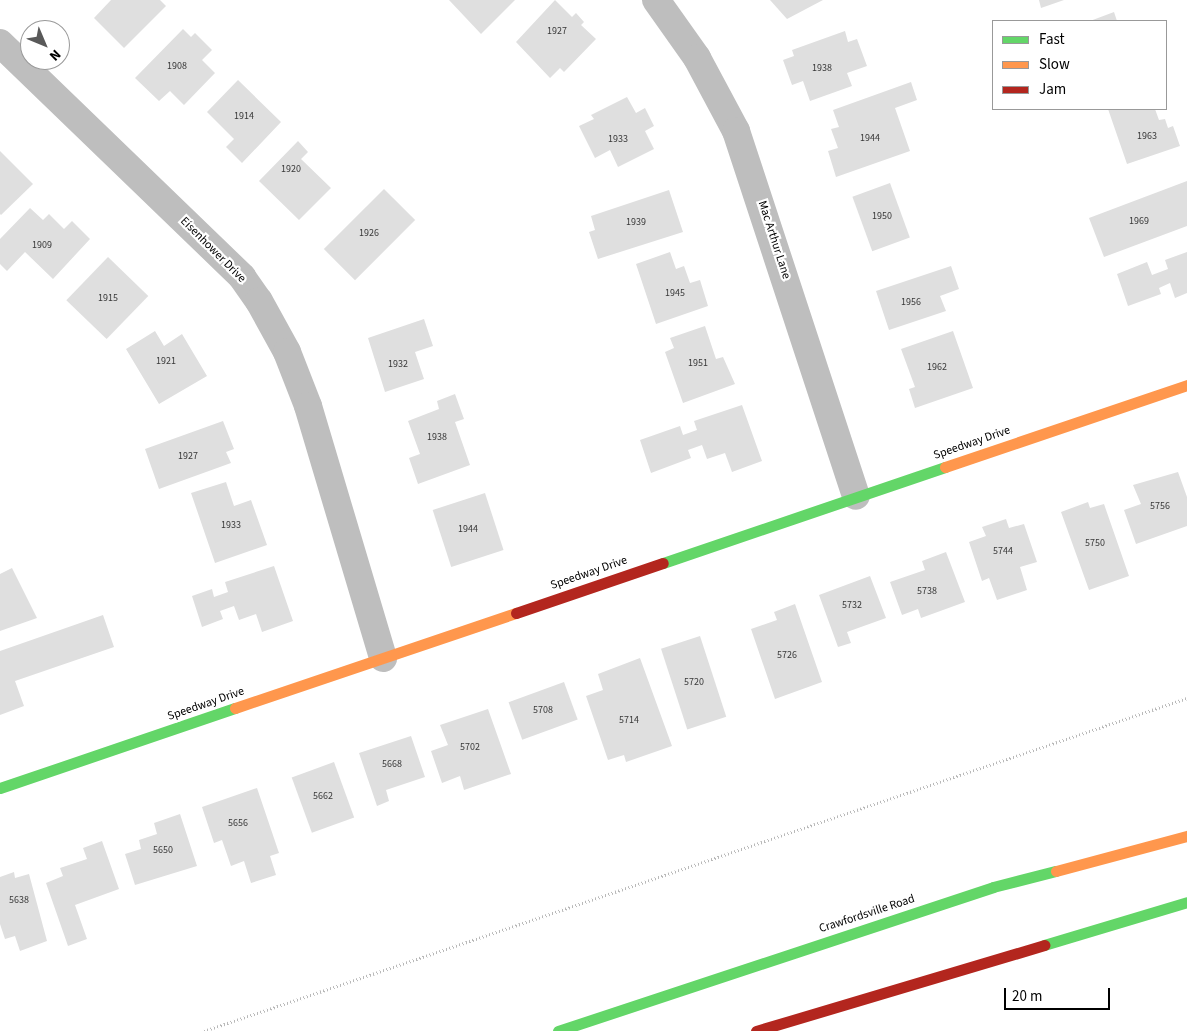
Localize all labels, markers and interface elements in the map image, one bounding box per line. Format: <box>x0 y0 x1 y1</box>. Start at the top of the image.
north arrow <box>20 20 70 70</box>
legend <box>992 20 1167 110</box>
house number: 1927 <box>547 26 567 38</box>
text: Fast <box>1039 29 1065 50</box>
text: N <box>45 45 65 65</box>
text: Slow <box>1039 54 1070 75</box>
house number: 1908 <box>167 61 187 73</box>
house number: 1938 <box>812 63 832 75</box>
text: Jam <box>1039 79 1066 100</box>
house number: 1914 <box>234 111 254 123</box>
house number: 1963 <box>1137 131 1157 143</box>
house number: 1944 <box>860 133 880 145</box>
house number: 1933 <box>608 134 628 146</box>
house number: 1920 <box>281 164 301 176</box>
street label: Mac Arthur Lane <box>755 199 793 281</box>
house number: 1950 <box>872 211 892 223</box>
street label: Eisenhower Drive <box>177 214 249 286</box>
house number: 1969 <box>1129 216 1149 228</box>
house number: 1939 <box>626 217 646 229</box>
house number: 1926 <box>359 228 379 240</box>
house number: 1909 <box>32 240 52 252</box>
house number: 1945 <box>665 288 685 300</box>
house number: 1915 <box>98 293 118 305</box>
house number: 1956 <box>901 297 921 309</box>
house number: 1921 <box>156 356 176 368</box>
house number: 1951 <box>688 358 708 370</box>
house number: 1932 <box>388 359 408 371</box>
house number: 1962 <box>927 362 947 374</box>
street label: Speedway Drive <box>932 423 1012 463</box>
house number: 1938 <box>427 432 447 444</box>
house number: 1927 <box>178 451 198 463</box>
house number: 5756 <box>1150 501 1170 513</box>
house number: 1933 <box>221 520 241 532</box>
house number: 1944 <box>458 524 478 536</box>
house number: 5750 <box>1085 538 1105 550</box>
house number: 5744 <box>993 546 1013 558</box>
street label: Speedway Drive <box>549 553 629 593</box>
house number: 5738 <box>917 586 937 598</box>
house number: 5732 <box>842 600 862 612</box>
house number: 5726 <box>777 650 797 662</box>
house number: 5720 <box>684 677 704 689</box>
street label: Speedway Drive <box>166 684 246 724</box>
house number: 5708 <box>533 705 553 717</box>
house number: 5714 <box>619 715 639 727</box>
house number: 5702 <box>460 742 480 754</box>
house number: 5668 <box>382 759 402 771</box>
house number: 5662 <box>313 791 333 803</box>
house number: 5656 <box>228 818 248 830</box>
house number: 5650 <box>153 845 173 857</box>
street label: Crawfordsville Road <box>817 892 917 936</box>
house number: 5638 <box>9 895 29 907</box>
scale bar <box>1007 978 1113 1010</box>
text: 20 m <box>1012 986 1042 1007</box>

